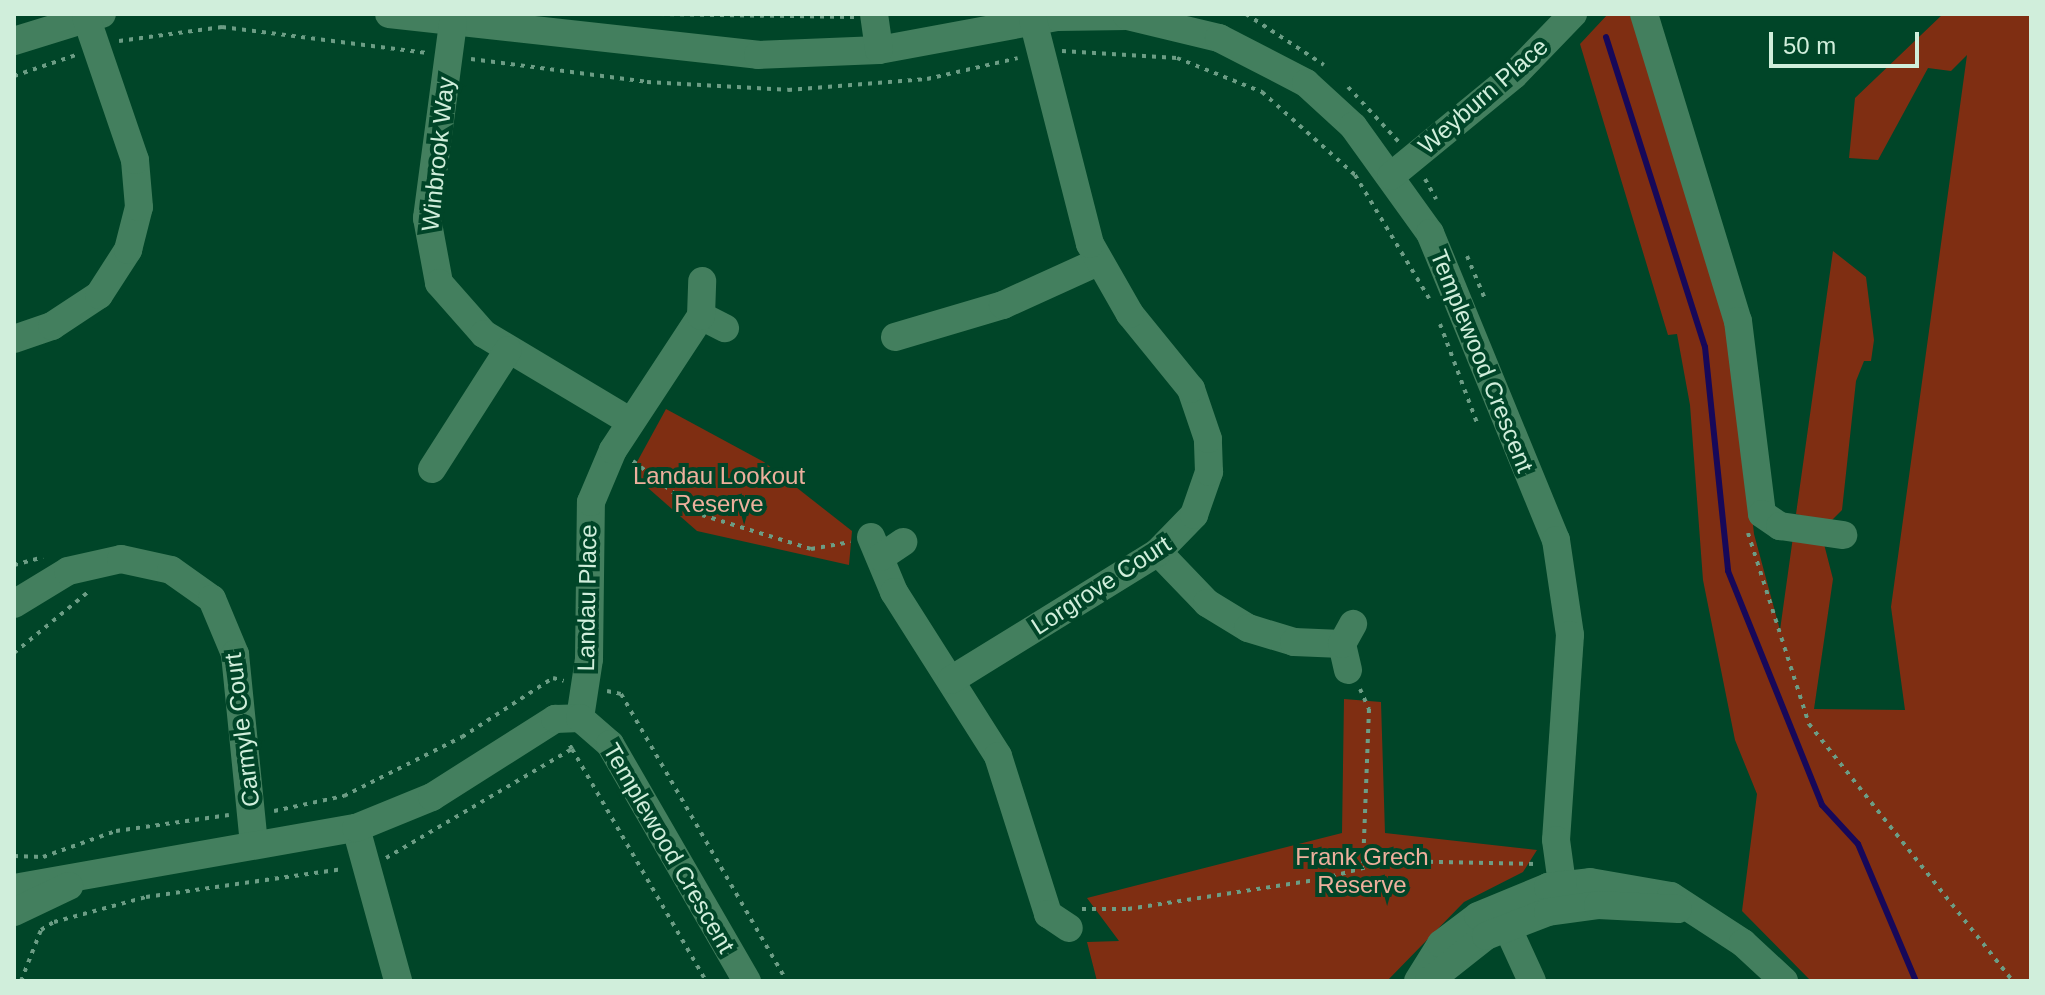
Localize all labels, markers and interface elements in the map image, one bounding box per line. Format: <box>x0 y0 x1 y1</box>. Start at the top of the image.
scale bar <box>1773 16 1923 66</box>
street label: Weyburn Place <box>1412 32 1554 160</box>
text: 50 m <box>1783 32 1836 59</box>
street label: Winbrook Way <box>416 75 460 233</box>
street label: Templewood Crescent <box>1424 246 1540 476</box>
park label: Landau Lookout Reserve <box>633 462 805 518</box>
street label: Landau Place <box>571 524 603 672</box>
street label: Lorgrove Court <box>1026 529 1176 641</box>
street label: Carmyle Court <box>218 651 266 809</box>
street label: Templewood Crescent <box>597 738 741 958</box>
park label: Frank Grech Reserve <box>1295 843 1429 899</box>

